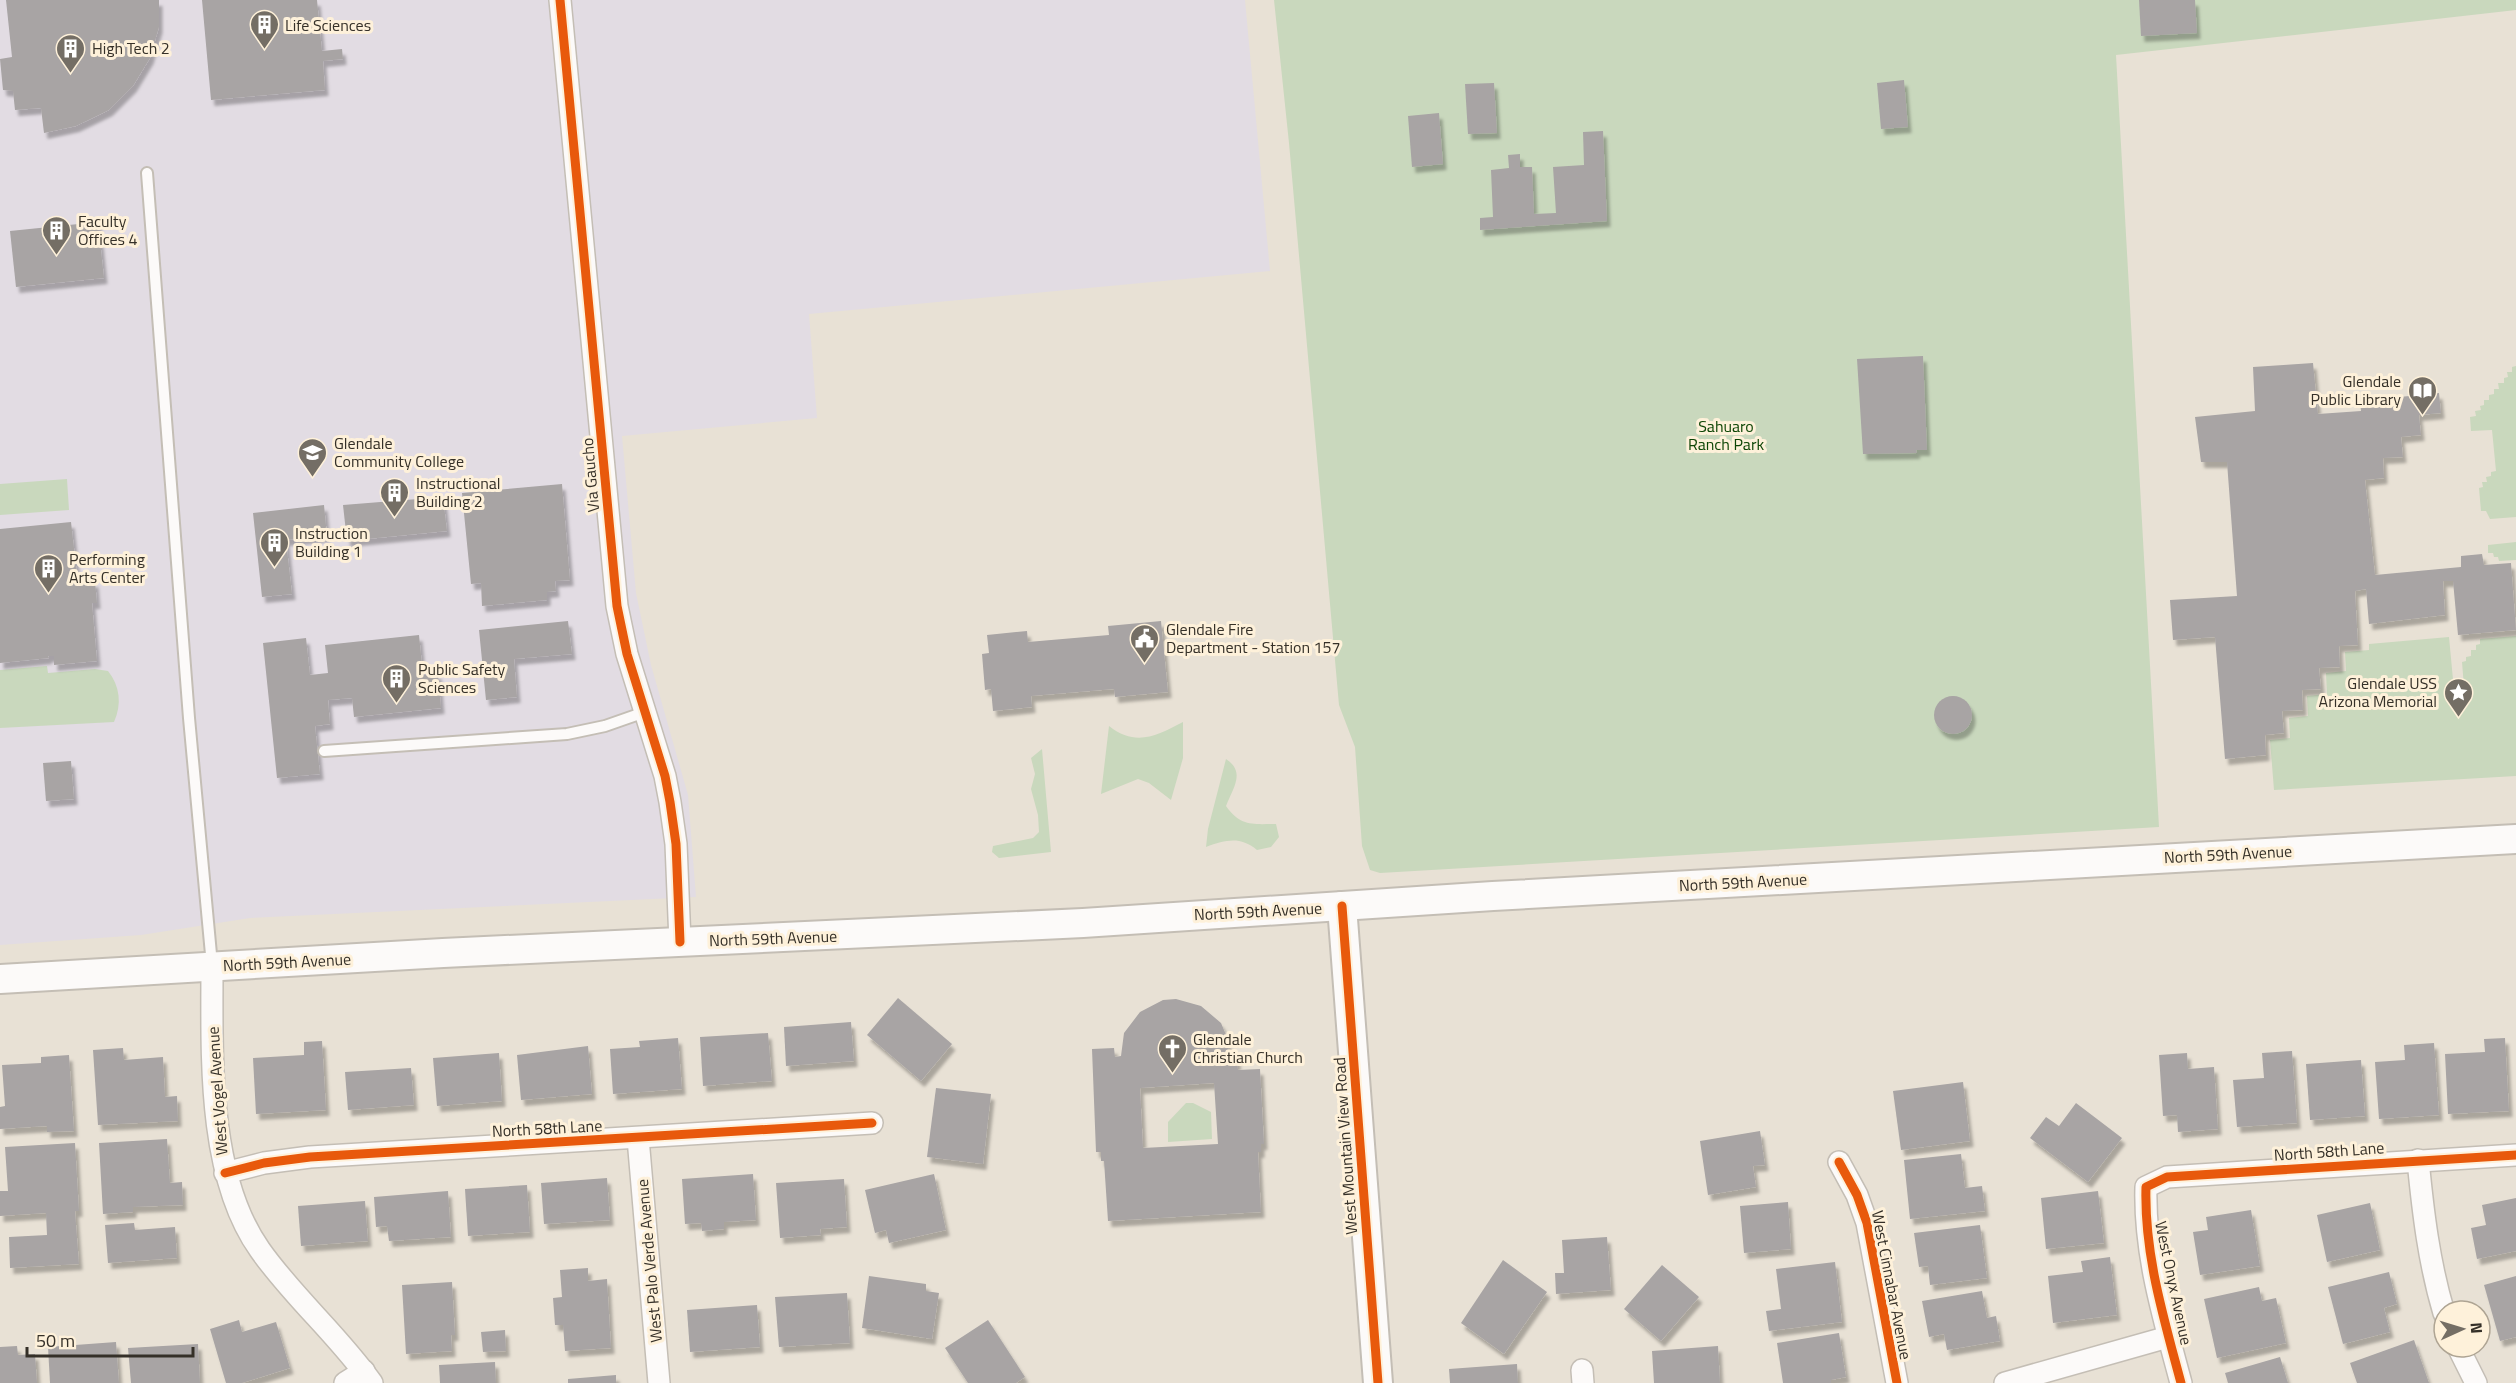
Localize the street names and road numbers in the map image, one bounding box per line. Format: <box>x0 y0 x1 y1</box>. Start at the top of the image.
street label: Via Gaucho <box>575 437 605 513</box>
street label: North 59th Avenue <box>2163 839 2293 869</box>
street label: North 59th Avenue <box>1678 867 1808 897</box>
street label: North 59th Avenue <box>1193 896 1323 926</box>
street label: North 59th Avenue <box>709 924 837 952</box>
street label: North 59th Avenue <box>222 947 352 977</box>
street label: West Vogel Avenue <box>201 1026 233 1156</box>
street label: West Mountain View Road <box>1327 1056 1363 1236</box>
street label: North 58th Lane <box>491 1113 603 1143</box>
street label: North 58th Lane <box>2273 1135 2385 1167</box>
street label: West Palo Verde Avenue <box>630 1178 668 1344</box>
street label: West Cinnabar Avenue <box>1866 1208 1918 1362</box>
street label: West Onyx Avenue <box>2149 1219 2199 1347</box>

